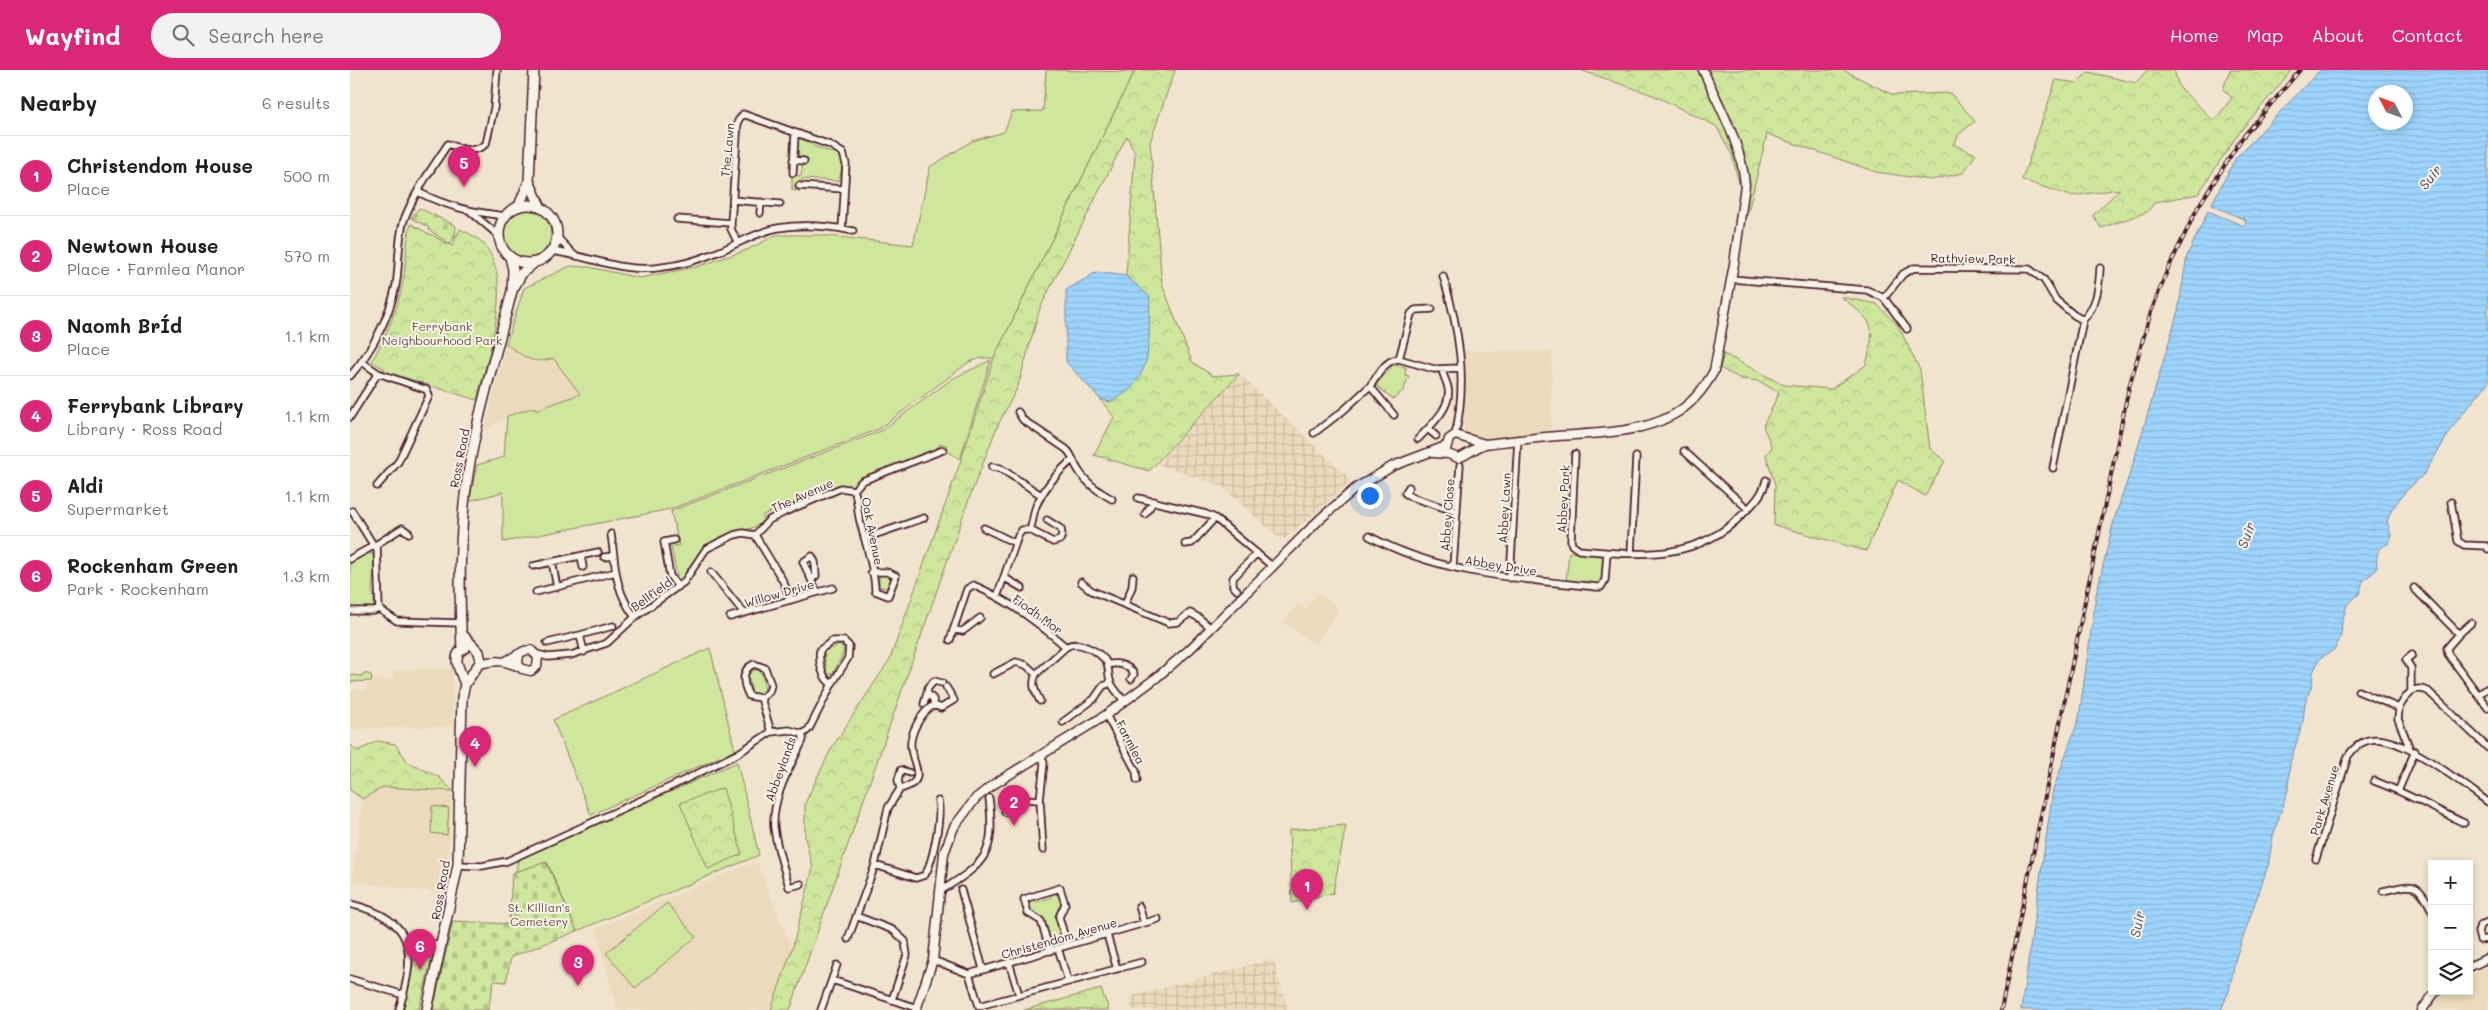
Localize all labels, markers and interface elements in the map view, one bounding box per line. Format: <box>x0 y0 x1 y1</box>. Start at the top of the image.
search box <box>151 13 501 58</box>
text: Wayfind <box>25 20 121 51</box>
icon: search <box>169 21 197 49</box>
text: Search here <box>209 23 324 48</box>
text: Home <box>2170 23 2219 47</box>
text: Map <box>2247 23 2283 47</box>
text: About <box>2311 23 2364 47</box>
text: Contact <box>2392 23 2463 47</box>
north arrow <box>2368 85 2413 130</box>
text: Nearby <box>20 89 97 116</box>
text: 6 results <box>262 92 330 113</box>
street label: The Lawn <box>717 122 737 178</box>
pin: 5 <box>448 146 480 187</box>
text: Christendom House <box>67 153 253 178</box>
water label: Suir <box>2414 161 2446 193</box>
text: 1 <box>32 165 40 186</box>
text: 500 m <box>283 165 330 186</box>
text: Place <box>67 178 110 199</box>
text: Newtown House <box>67 233 218 258</box>
text: 2 <box>32 245 40 266</box>
text: 570 m <box>284 245 330 266</box>
street label: Rathview Park <box>1930 249 2016 267</box>
text: Place · Farmlea Manor <box>67 258 245 279</box>
text: Naomh BrÍd <box>67 313 182 338</box>
park label: Ferrybank Neighbourhood Park <box>382 318 502 348</box>
text: 3 <box>31 325 41 346</box>
text: 1.1 km <box>285 325 330 346</box>
text: Place <box>67 338 110 359</box>
text: Ferrybank Library <box>67 393 244 418</box>
text: 4 <box>31 405 41 426</box>
text: 1.1 km <box>285 405 330 426</box>
text: Library · Ross Road <box>67 418 222 439</box>
street label: Ross Road <box>445 427 473 489</box>
street label: Abbey Park <box>1553 464 1573 534</box>
street label: Abbey Lawn <box>1494 472 1514 544</box>
text: Aldi <box>67 473 104 498</box>
street label: The Avenue <box>768 474 836 516</box>
street label: Abbey Close <box>1436 478 1458 552</box>
your location <box>1357 483 1383 509</box>
text: 5 <box>31 485 41 506</box>
text: 1.1 km <box>285 485 330 506</box>
street label: Oak Avenue <box>859 496 887 566</box>
text: Supermarket <box>67 498 169 519</box>
water label: Suir <box>2232 519 2260 551</box>
street label: Abbey Drive <box>1464 551 1538 579</box>
text: Rockenham Green <box>67 553 238 578</box>
text: 6 <box>31 565 41 586</box>
text: 1.3 km <box>282 565 330 586</box>
street label: Bellfield <box>627 573 675 614</box>
street label: Willow Drive <box>742 575 816 611</box>
text: Park · Rockenham <box>67 578 209 599</box>
street label: Fiodh Mor <box>1010 590 1066 638</box>
street label: Farmlea <box>1113 717 1149 767</box>
pin: 4 <box>459 726 491 767</box>
street label: Abbeylands <box>761 734 799 804</box>
street label: Park Avenue <box>2306 763 2342 837</box>
pin: 2 <box>998 785 1030 826</box>
street label: Ross Road <box>427 859 453 921</box>
map controls <box>2428 860 2473 995</box>
button: + <box>2428 860 2473 905</box>
pin: 1 <box>1291 869 1323 910</box>
park label: St. Killian's Cemetery <box>508 899 571 929</box>
button: − <box>2428 905 2473 950</box>
water label: Suir <box>2125 909 2149 939</box>
street label: Christendom Avenue <box>999 914 1119 962</box>
pin: 6 <box>404 929 436 970</box>
pin: 3 <box>562 945 594 986</box>
button: layers <box>2428 950 2473 995</box>

